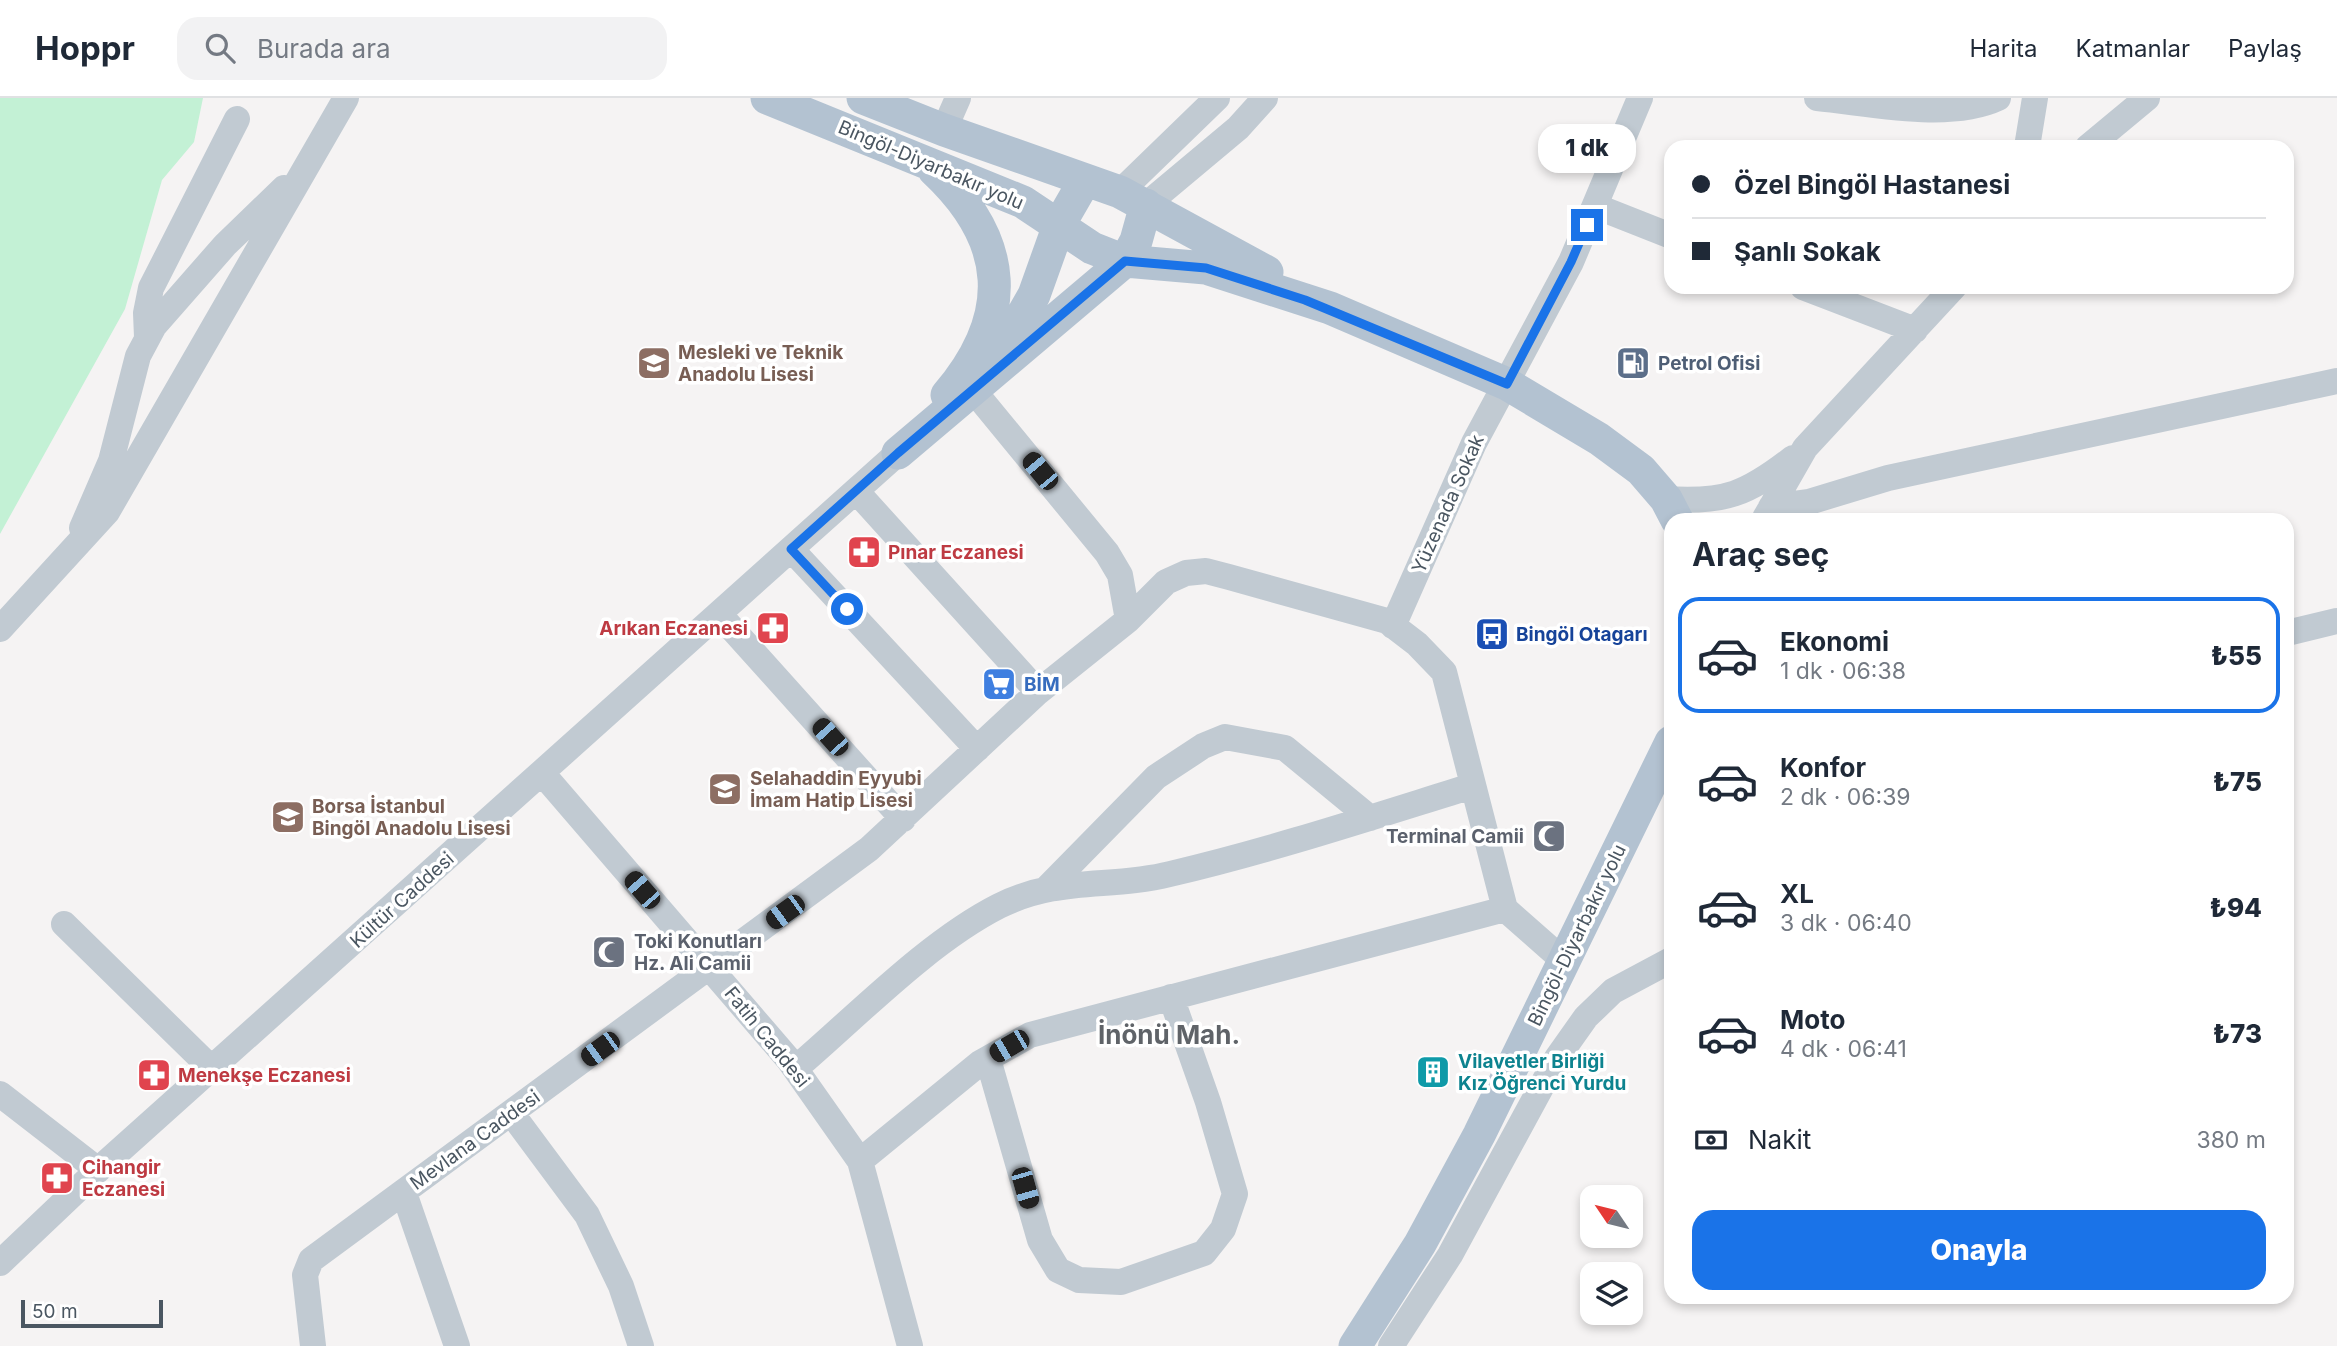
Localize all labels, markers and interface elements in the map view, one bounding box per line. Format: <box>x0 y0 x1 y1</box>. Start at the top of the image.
search box <box>177 17 667 80</box>
text: Hoppr <box>35 28 135 68</box>
icon: search <box>201 29 239 67</box>
text: Burada ara <box>257 33 391 64</box>
text: Harita <box>1970 34 2038 63</box>
text: Katmanlar <box>2076 34 2190 63</box>
text: Paylaş <box>2228 34 2302 63</box>
street label: Bingöl-Diyarbakır yolu <box>835 115 1027 215</box>
callout: 1 dk <box>1538 123 1636 172</box>
text: 1 dk <box>1565 134 1609 162</box>
text: Özel Bingöl Hastanesi <box>1734 169 2010 200</box>
route end <box>1571 209 1603 241</box>
text: Şanlı Sokak <box>1734 236 1881 267</box>
place label: Mesleki ve Teknik Anadolu Lisesi <box>678 341 843 386</box>
school or university icon: Mesleki ve Teknik Anadolu Lisesi <box>635 344 673 382</box>
fuel station icon: Petrol Ofisi <box>1614 344 1652 382</box>
place label: Petrol Ofisi <box>1658 352 1760 375</box>
street label: Yüzenada Sokak <box>1407 431 1489 577</box>
car <box>1019 448 1062 494</box>
pharmacy icon: Pınar Eczanesi <box>845 533 883 571</box>
text: Araç seç <box>1692 535 1829 574</box>
place label: Pınar Eczanesi <box>888 541 1024 564</box>
route start <box>831 593 863 625</box>
pharmacy icon: Arıkan Eczanesi <box>754 609 792 647</box>
bus stop icon: Bingöl Otagarı <box>1473 615 1511 653</box>
place label: Arıkan Eczanesi <box>599 617 748 640</box>
place label: Bingöl Otagarı <box>1516 623 1648 646</box>
icon: car <box>1696 624 1759 687</box>
text: Ekonomi <box>1780 626 1889 657</box>
text: ₺55 <box>2211 640 2262 671</box>
text: 1 dk · 06:38 <box>1780 657 1906 685</box>
supermarket icon: BİM <box>980 665 1018 703</box>
place label: BİM <box>1024 673 1060 696</box>
car <box>809 714 852 760</box>
icon: car <box>1696 750 1759 813</box>
text: Konfor <box>1780 752 1866 783</box>
text: ₺75 <box>2213 766 2262 797</box>
place label: Selahaddin Eyyubi İmam Hatip Lisesi <box>750 767 922 812</box>
school or university icon: Selahaddin Eyyubi İmam Hatip Lisesi <box>706 770 744 808</box>
text: 2 dk · 06:39 <box>1780 783 1911 811</box>
place label: Borsa İstanbul Bingöl Anadolu Lisesi <box>312 795 511 840</box>
school or university icon: Borsa İstanbul Bingöl Anadolu Lisesi <box>269 798 307 836</box>
mosque icon: Terminal Camii <box>1530 817 1568 855</box>
place label: Terminal Camii <box>1386 825 1524 848</box>
street label: Bingöl-Diyarbakır yolu <box>1523 840 1631 1030</box>
street label: Kültür Caddesi <box>345 847 459 953</box>
car <box>621 867 664 913</box>
icon: car <box>1696 876 1759 939</box>
text: XL <box>1780 878 1814 909</box>
car <box>762 891 809 933</box>
text: ₺94 <box>2210 892 2262 923</box>
text: 3 dk · 06:40 <box>1780 909 1912 937</box>
place label: Toki Konutları Hz. Ali Camii <box>634 930 762 975</box>
mosque icon: Toki Konutları Hz. Ali Camii <box>590 933 628 971</box>
street label: Fatih Caddesi <box>720 982 814 1092</box>
icon: car <box>1696 1002 1759 1065</box>
text: Moto <box>1780 1004 1845 1035</box>
text: ₺73 <box>2213 1018 2262 1049</box>
district label: İnönü Mah. <box>1098 1019 1240 1050</box>
car <box>986 1026 1033 1066</box>
car <box>577 1028 624 1070</box>
text: 4 dk · 06:41 <box>1780 1035 1907 1063</box>
place label: Vilayetler Birliği Kız Öğrenci Yurdu <box>1458 1050 1626 1095</box>
building icon: Vilayetler Birliği Kız Öğrenci Yurdu <box>1414 1053 1452 1091</box>
pharmacy icon: Menekşe Eczanesi <box>135 1056 173 1094</box>
place label: Menekşe Eczanesi <box>178 1064 351 1087</box>
street label: Mevlana Caddesi <box>406 1085 544 1195</box>
icon: cash <box>1692 1121 1730 1159</box>
text: Nakit <box>1748 1124 1811 1155</box>
text: 380 m <box>2196 1126 2266 1154</box>
place label: Cihangir Eczanesi <box>82 1156 165 1201</box>
pharmacy icon: Cihangir Eczanesi <box>38 1159 76 1197</box>
car <box>1010 1165 1041 1211</box>
north arrow <box>1580 1185 1643 1248</box>
map controls <box>1580 1185 1643 1325</box>
button: Onayla <box>1692 1210 2266 1290</box>
button: layers <box>1580 1262 1643 1325</box>
scale bar <box>21 1297 163 1329</box>
text: 50 m <box>32 1300 78 1323</box>

